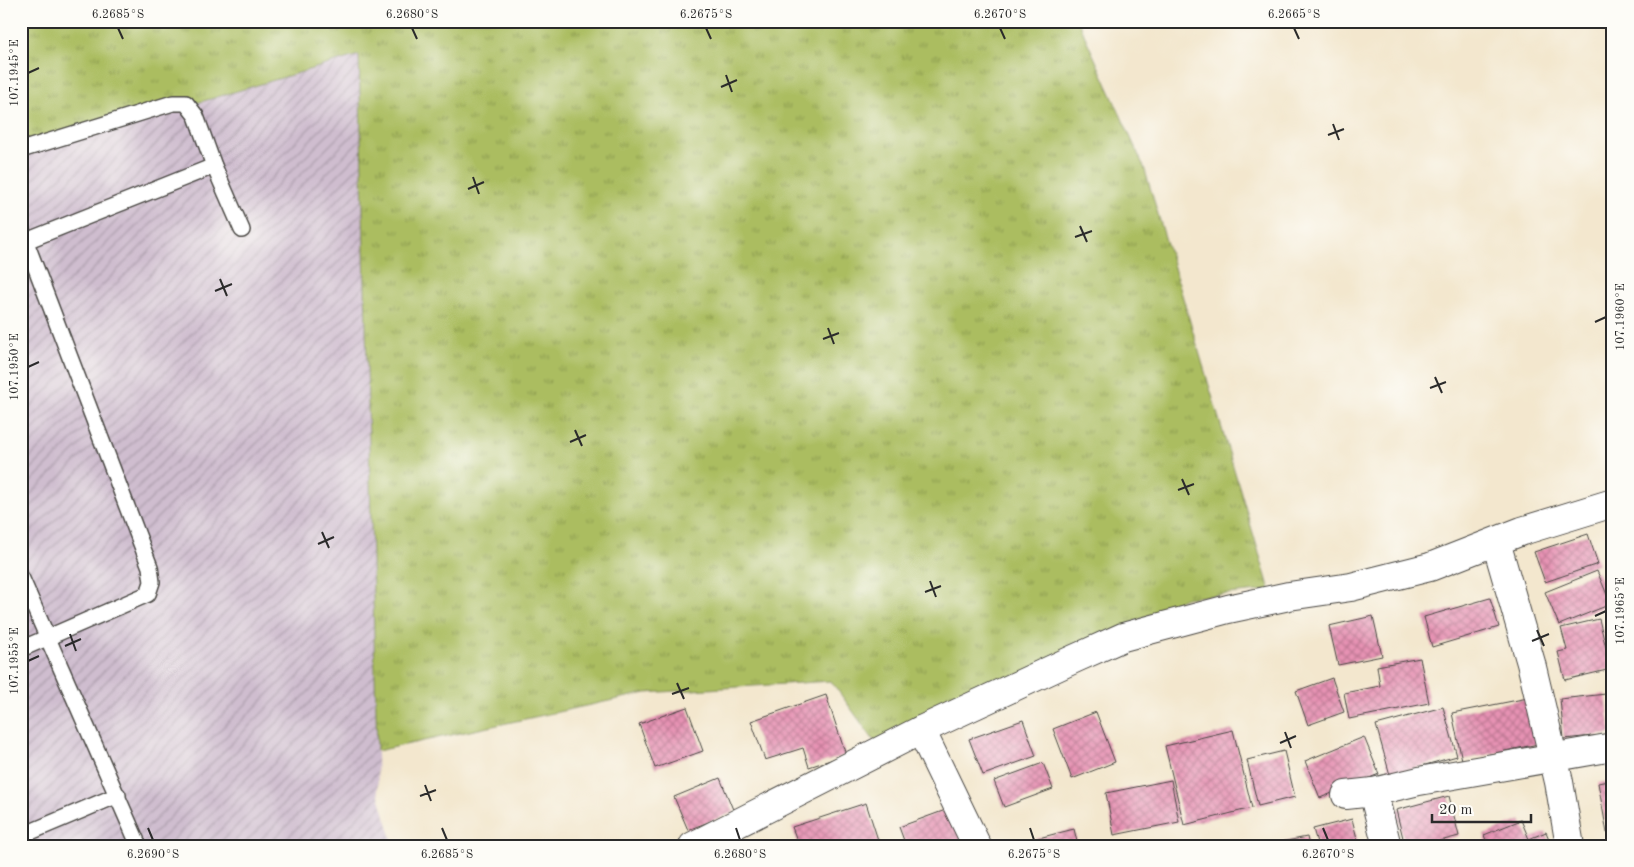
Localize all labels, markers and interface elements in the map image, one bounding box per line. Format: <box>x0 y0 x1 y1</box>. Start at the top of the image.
text: 6.2685°S <box>92 8 144 21</box>
text: 6.2675°S <box>680 8 732 21</box>
text: 6.2665°S <box>1268 8 1320 21</box>
text: 6.2680°S <box>386 9 438 21</box>
text: 6.2670°S <box>974 9 1026 21</box>
text: 107.1945°E <box>8 39 21 107</box>
text: 107.1960°E <box>1615 283 1627 351</box>
text: 107.1950°E <box>8 333 21 401</box>
text: 107.1965°E <box>1614 577 1627 645</box>
text: 107.1955°E <box>8 627 21 695</box>
scale bar <box>1432 792 1530 824</box>
text: 20 m <box>1439 803 1473 818</box>
text: 6.2685°S <box>421 848 473 861</box>
text: 6.2675°S <box>1008 848 1060 861</box>
text: 6.2690°S <box>127 849 179 861</box>
text: 6.2680°S <box>714 849 766 861</box>
text: 6.2670°S <box>1302 849 1354 861</box>

